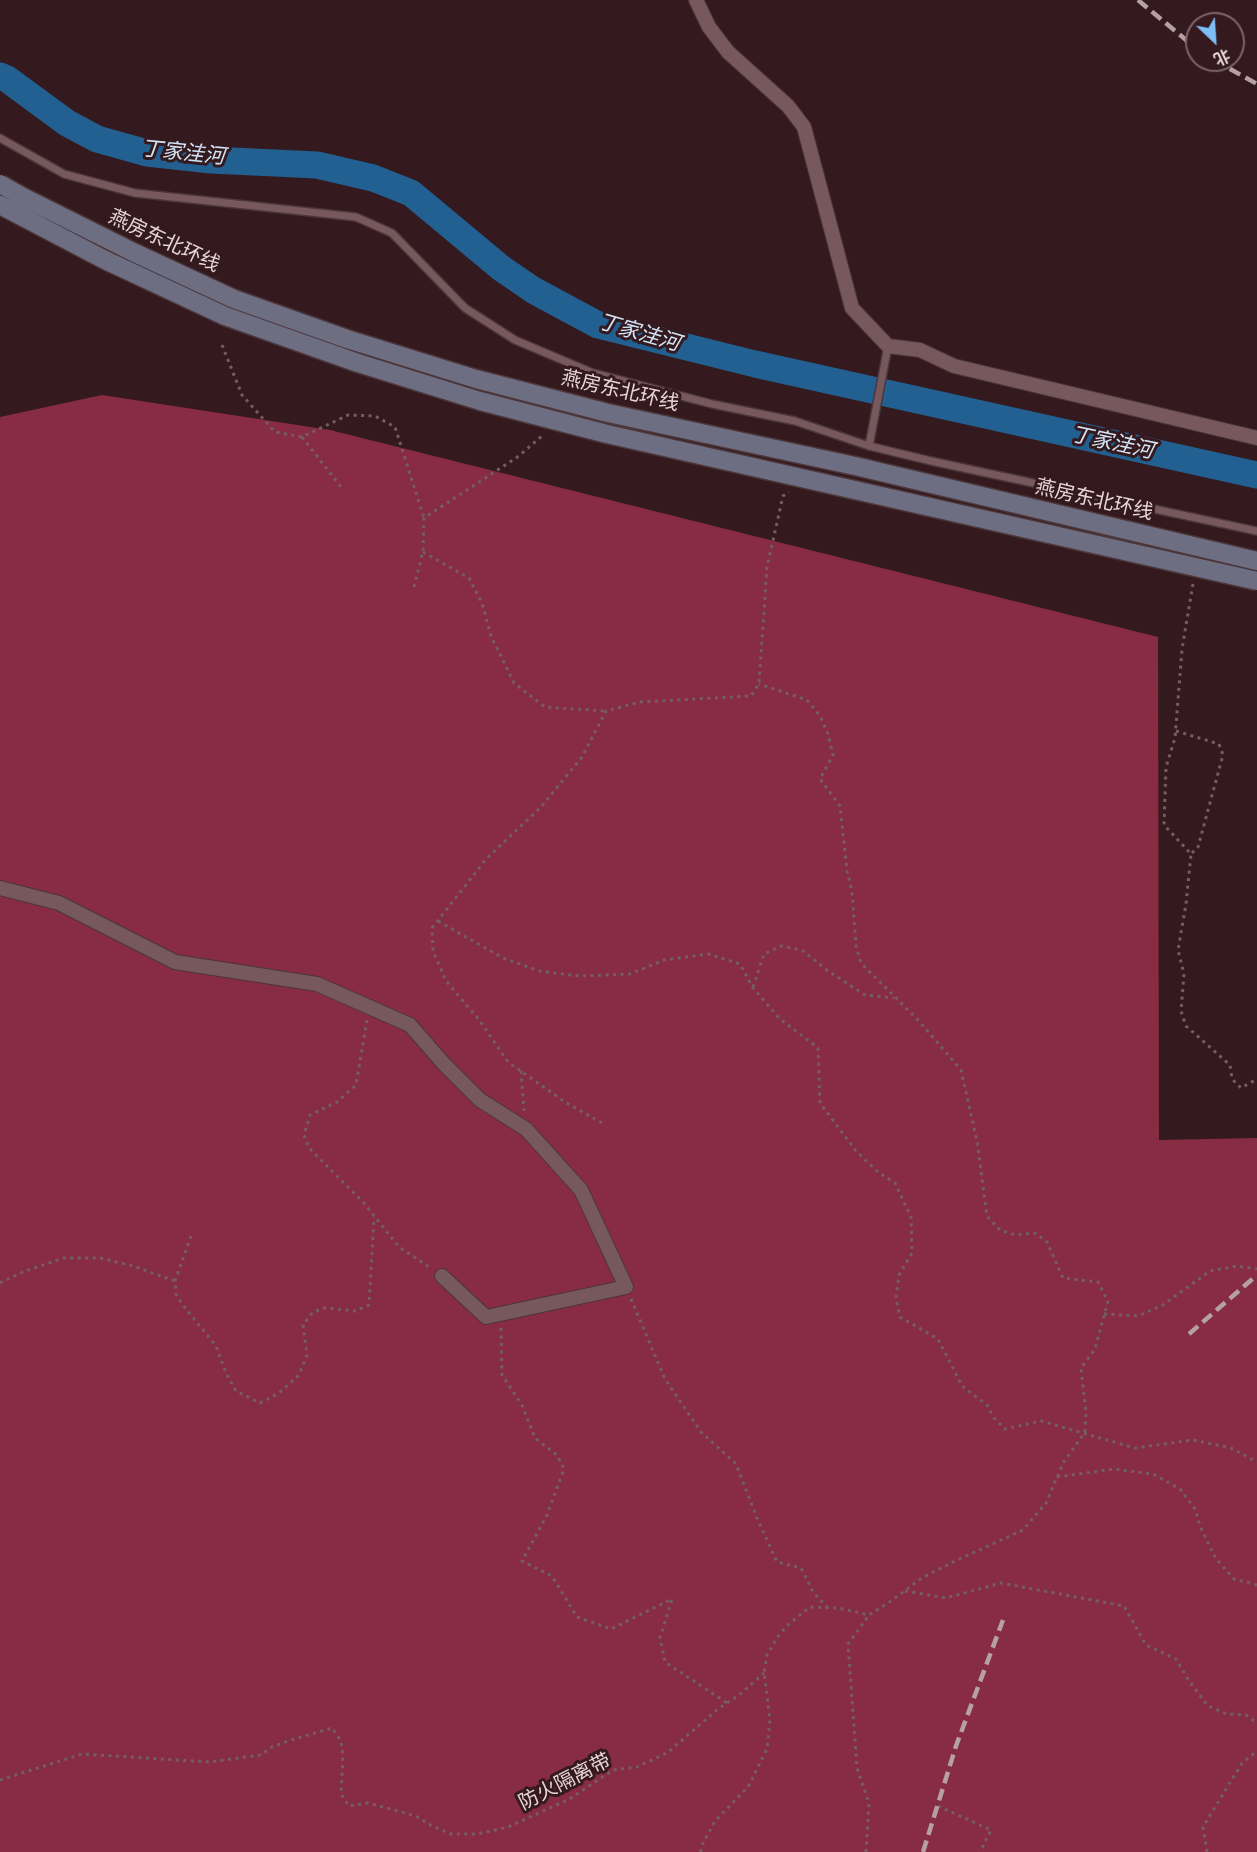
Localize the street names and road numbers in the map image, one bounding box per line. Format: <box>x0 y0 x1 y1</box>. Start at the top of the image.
street label: 燕房东北环线 <box>105 205 223 277</box>
street label: 燕房东北环线 <box>559 366 681 416</box>
street label: 燕房东北环线 <box>1033 475 1155 525</box>
street label: 防火隔离带 <box>515 1749 615 1815</box>

